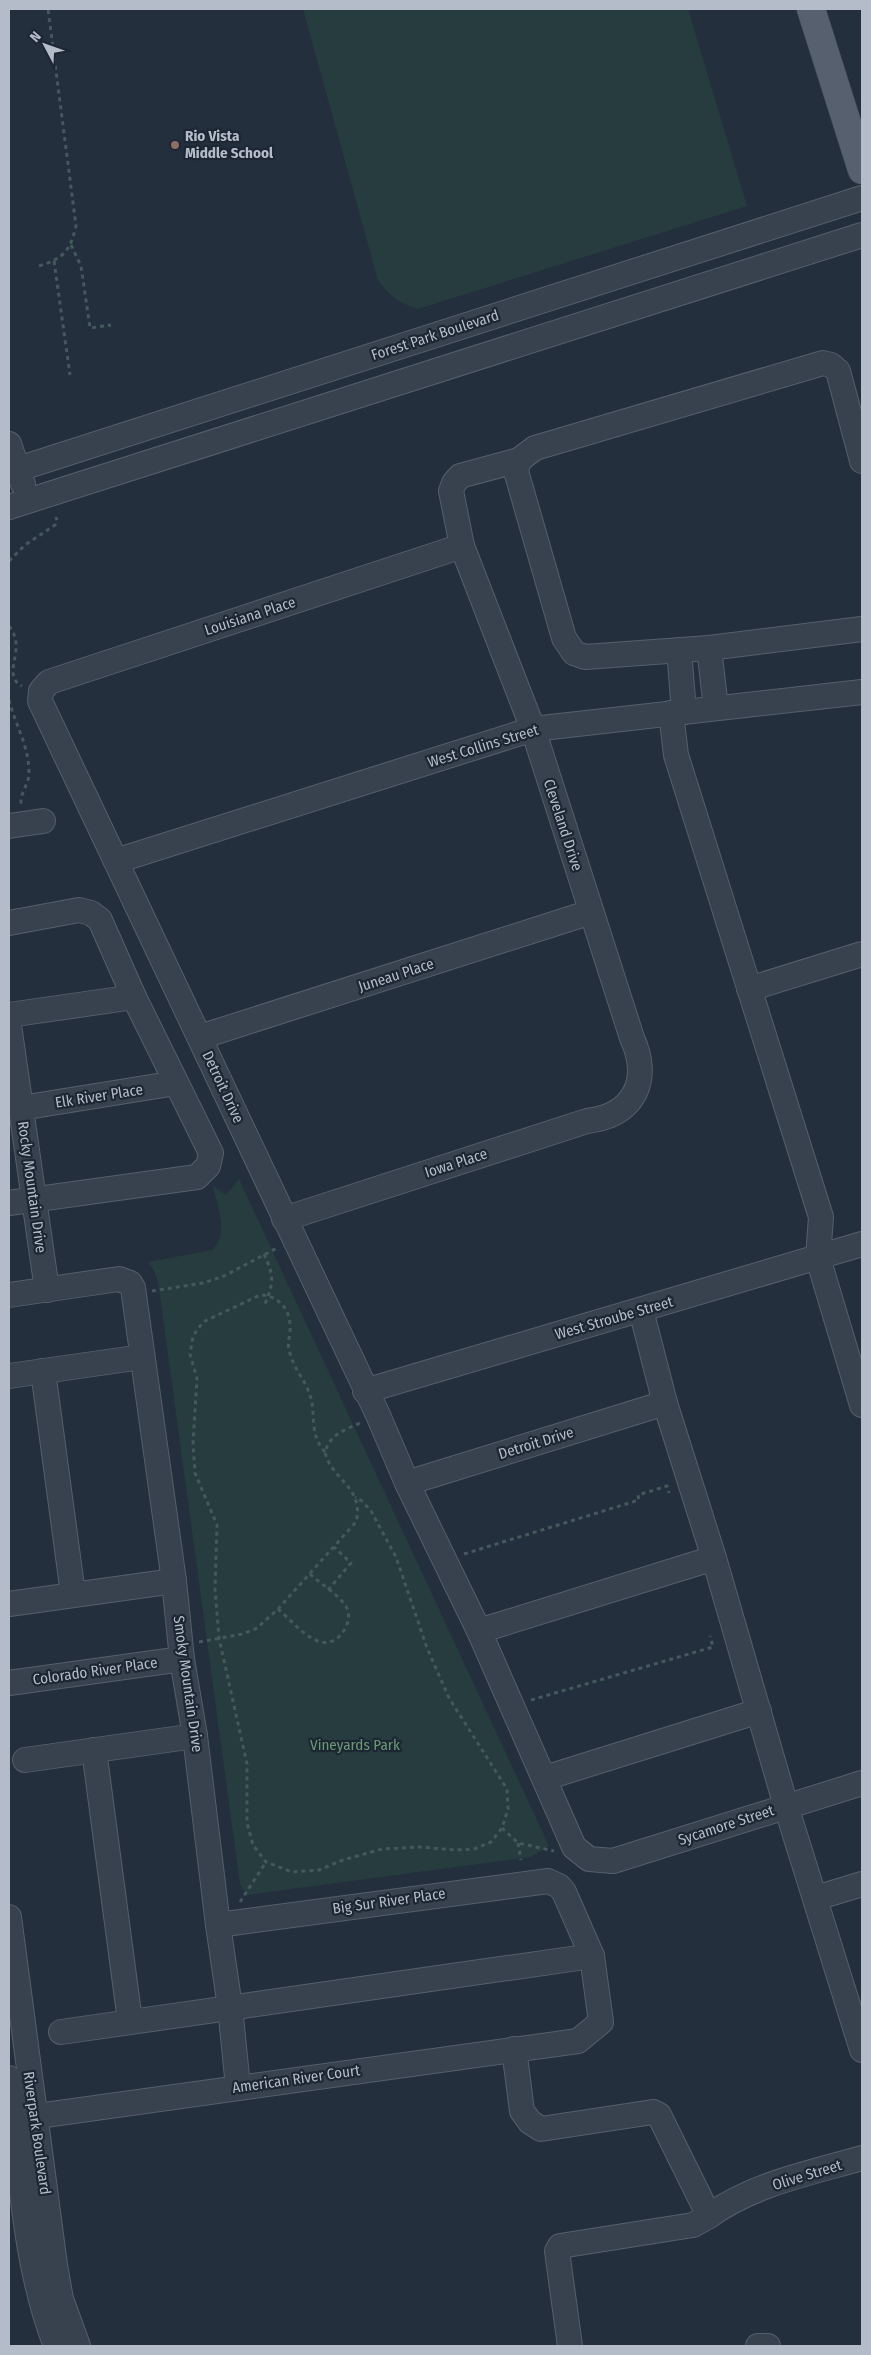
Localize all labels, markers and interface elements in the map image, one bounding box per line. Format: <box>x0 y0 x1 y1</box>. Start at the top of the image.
north arrow <box>20 20 70 70</box>
text: N <box>26 28 45 46</box>
place label: Rio Vista Middle School <box>185 127 274 162</box>
marker: Rio Vista Middle School <box>169 139 181 151</box>
street label: Forest Park Boulevard <box>369 306 501 364</box>
street label: Louisiana Place <box>202 593 298 639</box>
street label: West Collins Street <box>425 721 541 771</box>
street label: Cleveland Drive <box>540 777 586 873</box>
street label: Juneau Place <box>356 954 436 996</box>
street label: Detroit Drive <box>198 1048 248 1126</box>
street label: Elk River Place <box>54 1080 144 1112</box>
street label: Rocky Mountain Drive <box>14 1120 50 1254</box>
street label: Iowa Place <box>422 1144 490 1182</box>
street label: West Stroube Street <box>553 1293 675 1343</box>
street label: Detroit Drive <box>496 1423 576 1463</box>
street label: Smoky Mountain Drive <box>170 1615 206 1753</box>
street label: Colorado River Place <box>31 1653 159 1689</box>
park label: Vineyards Park <box>310 1736 400 1754</box>
street label: Sycamore Street <box>676 1801 776 1849</box>
street label: Big Sur River Place <box>331 1884 447 1918</box>
street label: American River Court <box>231 2061 361 2097</box>
street label: Riverpark Boulevard <box>19 2070 55 2196</box>
street label: Olive Street <box>770 2156 844 2194</box>

